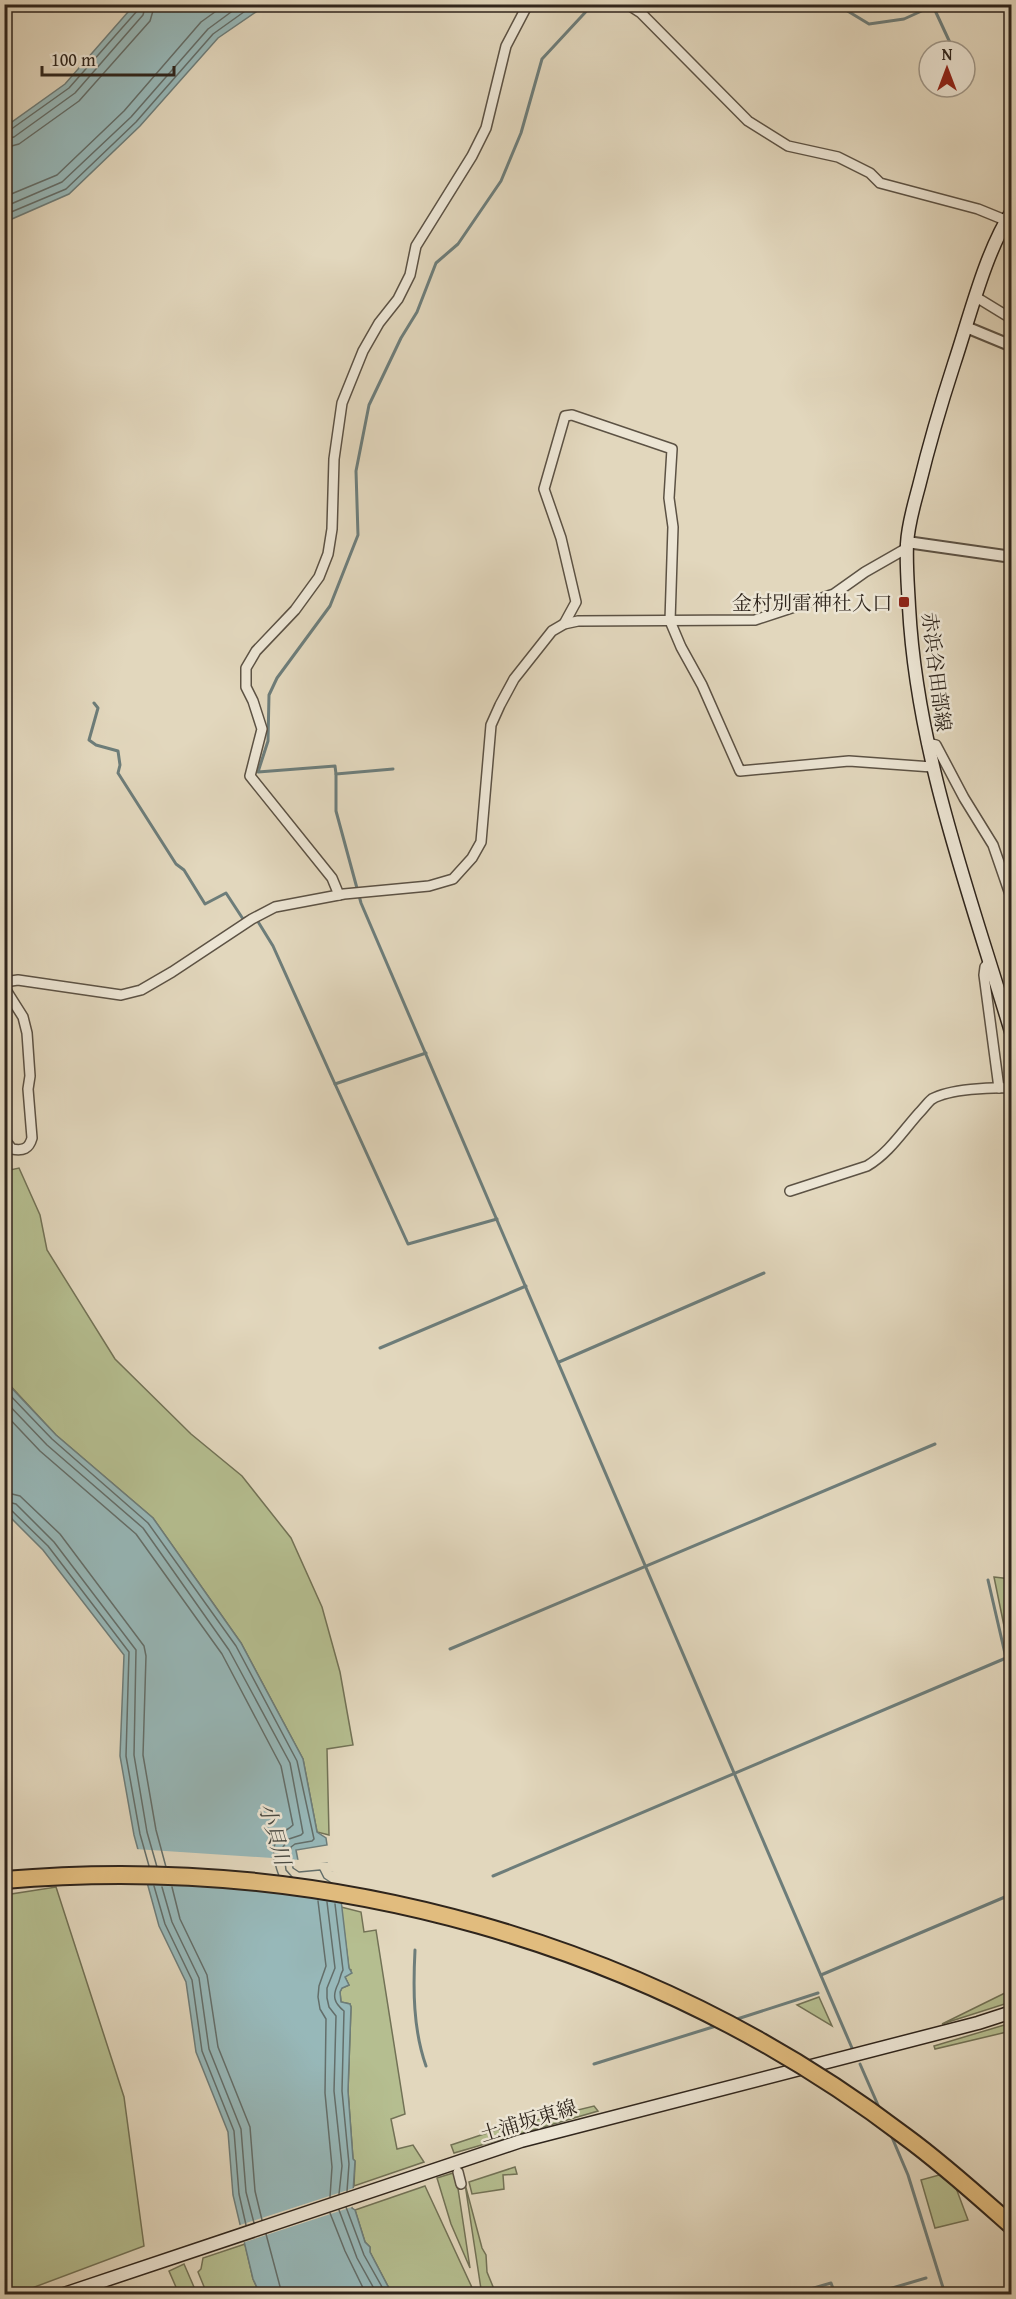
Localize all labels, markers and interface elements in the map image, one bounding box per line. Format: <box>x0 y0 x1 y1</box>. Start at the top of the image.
scale bar <box>42 39 174 77</box>
north arrow <box>917 39 977 99</box>
text: N <box>942 42 953 66</box>
text: 100 m <box>51 46 96 73</box>
place label: 金村別雷神社入口 <box>732 588 892 617</box>
marker: 金村別雷神社入口 <box>897 595 911 609</box>
street label: 赤浜谷田部線 <box>915 611 959 733</box>
water label: 小貝川 <box>251 1799 299 1870</box>
street label: 土浦坂東線 <box>476 2092 580 2148</box>

